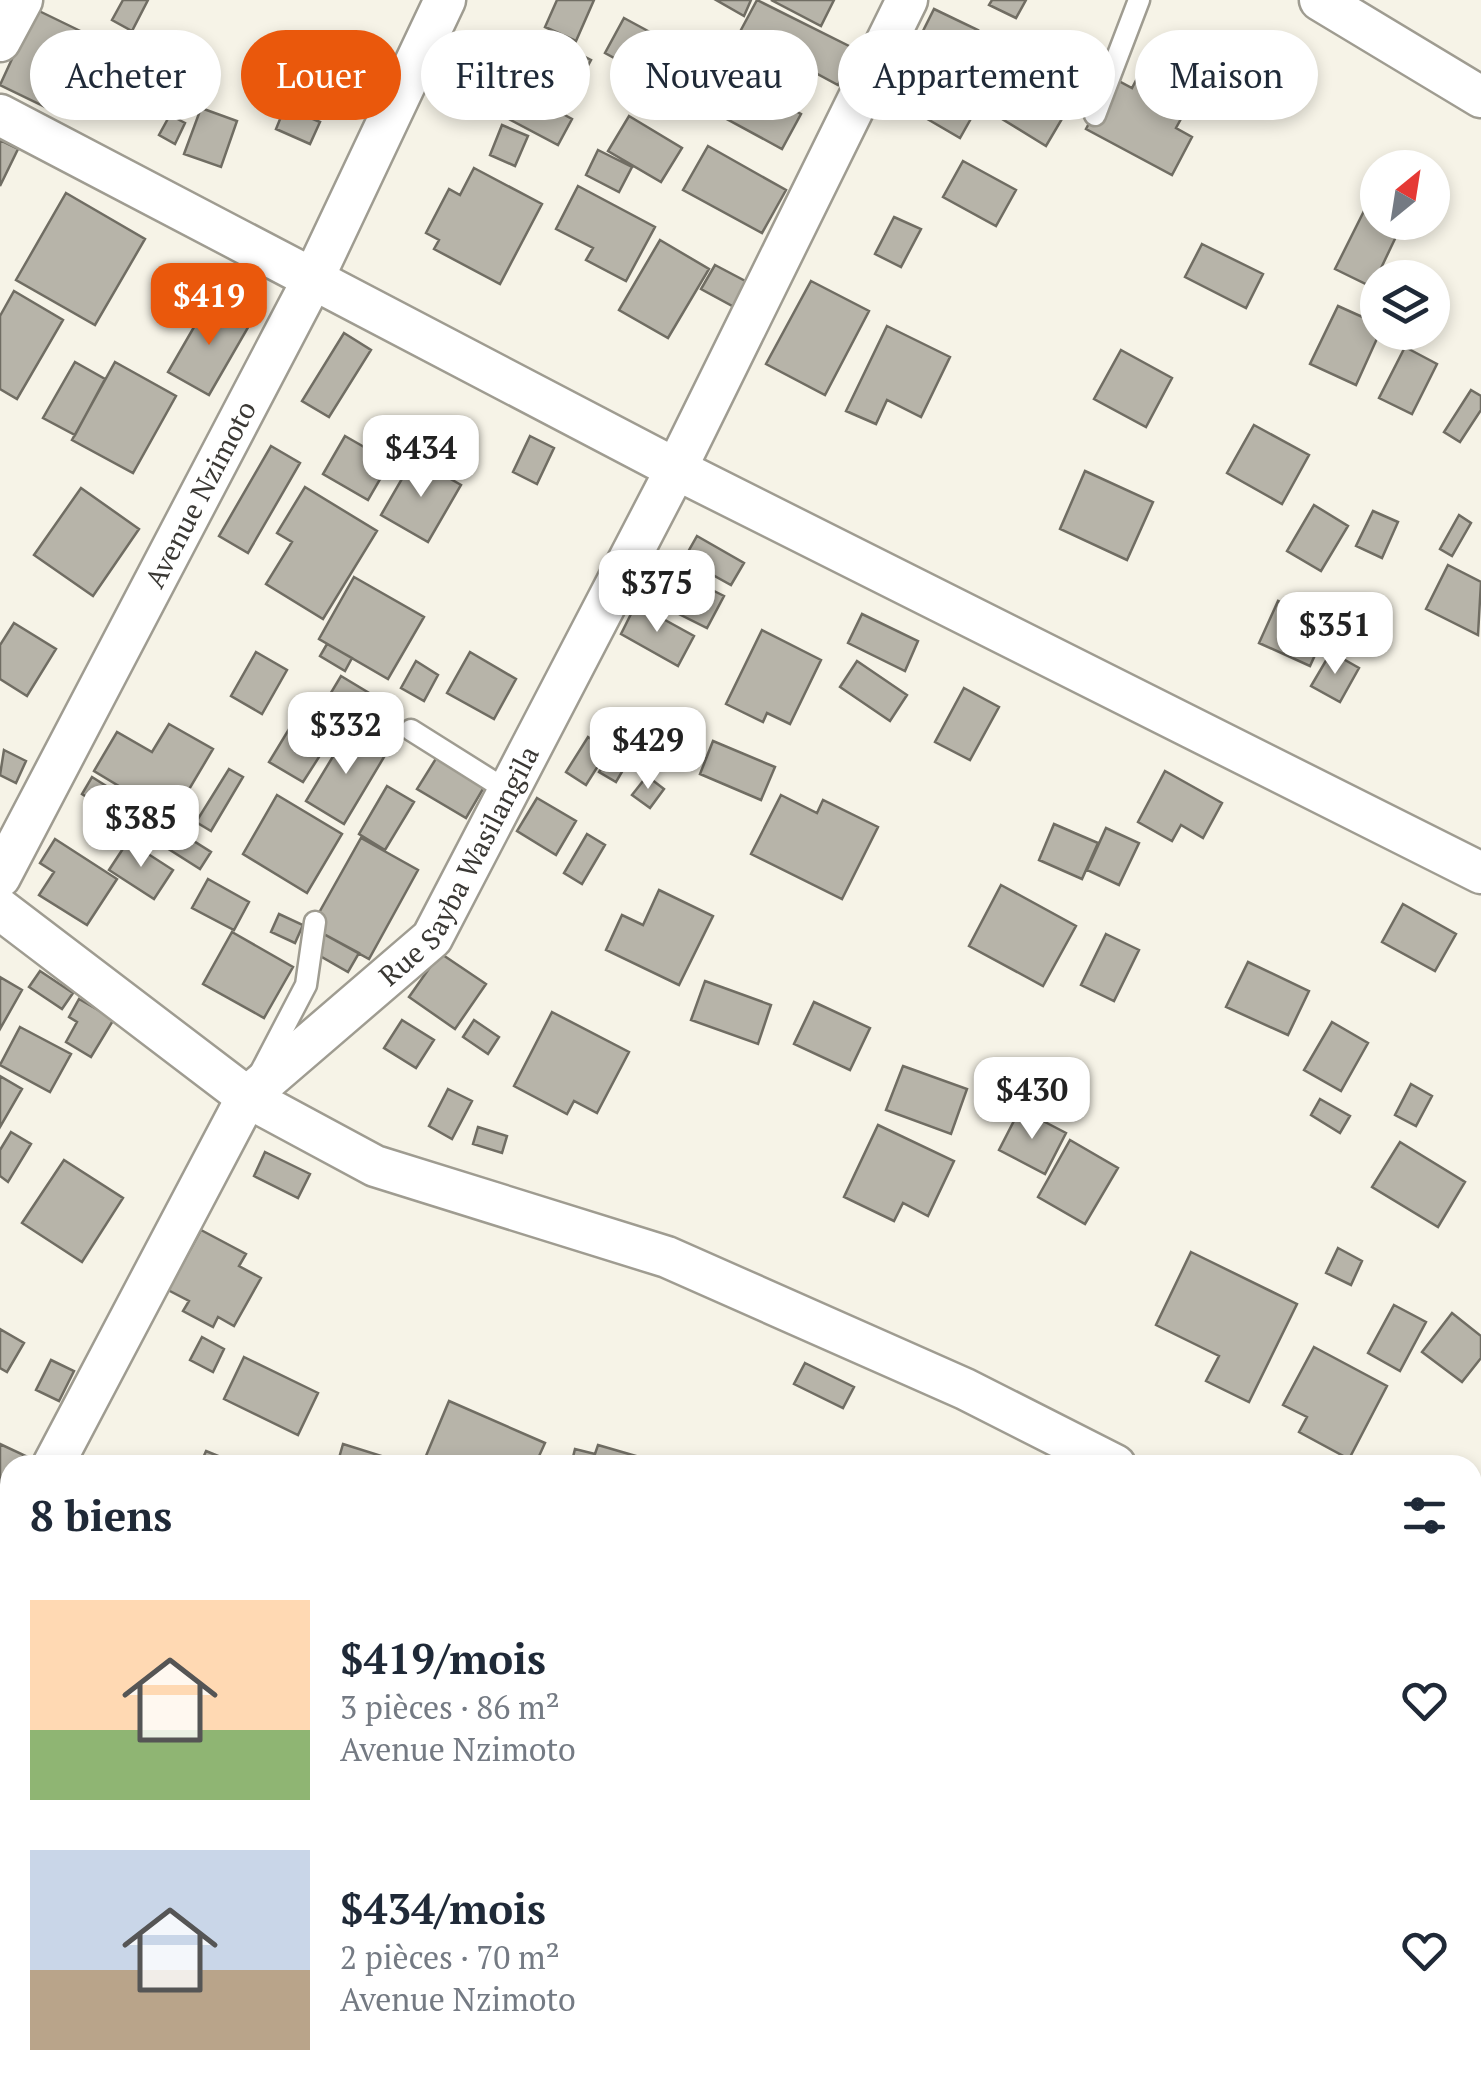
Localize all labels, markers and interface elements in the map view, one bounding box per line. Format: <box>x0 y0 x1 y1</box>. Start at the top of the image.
chip: Acheter <box>30 30 221 120</box>
chip: Louer <box>241 30 401 120</box>
chip: Filtres <box>421 30 590 120</box>
chip: Nouveau <box>610 30 818 120</box>
chip: Appartement <box>838 30 1115 120</box>
chip: Maison <box>1135 30 1318 120</box>
north arrow <box>1360 150 1450 240</box>
map controls <box>1360 150 1450 350</box>
button: layers <box>1360 260 1450 350</box>
pin: $419 <box>150 263 268 348</box>
text: $419 <box>173 274 245 316</box>
street label: Avenue Nzimoto <box>136 394 264 594</box>
pin: $434 <box>362 415 480 500</box>
text: $434 <box>385 426 457 468</box>
pin: $375 <box>598 550 716 635</box>
text: $375 <box>621 561 693 603</box>
pin: $351 <box>1276 592 1394 677</box>
text: $351 <box>1299 603 1371 645</box>
pin: $332 <box>287 692 405 777</box>
text: $332 <box>310 703 382 745</box>
pin: $429 <box>589 707 707 792</box>
text: $429 <box>612 718 684 760</box>
street label: Rue Sayba Wasilangila <box>371 739 547 993</box>
pin: $385 <box>82 785 200 870</box>
text: $385 <box>105 796 177 838</box>
pin: $430 <box>973 1057 1091 1142</box>
text: $430 <box>996 1068 1068 1110</box>
text: 8 biens <box>30 1487 172 1543</box>
icon: filters <box>1397 1488 1452 1543</box>
text: $419/mois <box>340 1630 546 1686</box>
icon: home <box>110 1640 230 1760</box>
icon: heart <box>1397 1673 1452 1728</box>
text: 3 pièces · 86 m² <box>340 1686 560 1728</box>
text: Avenue Nzimoto <box>340 1728 576 1770</box>
text: $434/mois <box>340 1880 546 1936</box>
icon: home <box>110 1890 230 2010</box>
icon: heart <box>1397 1923 1452 1978</box>
text: 2 pièces · 70 m² <box>340 1936 560 1978</box>
text: Avenue Nzimoto <box>340 1978 576 2020</box>

